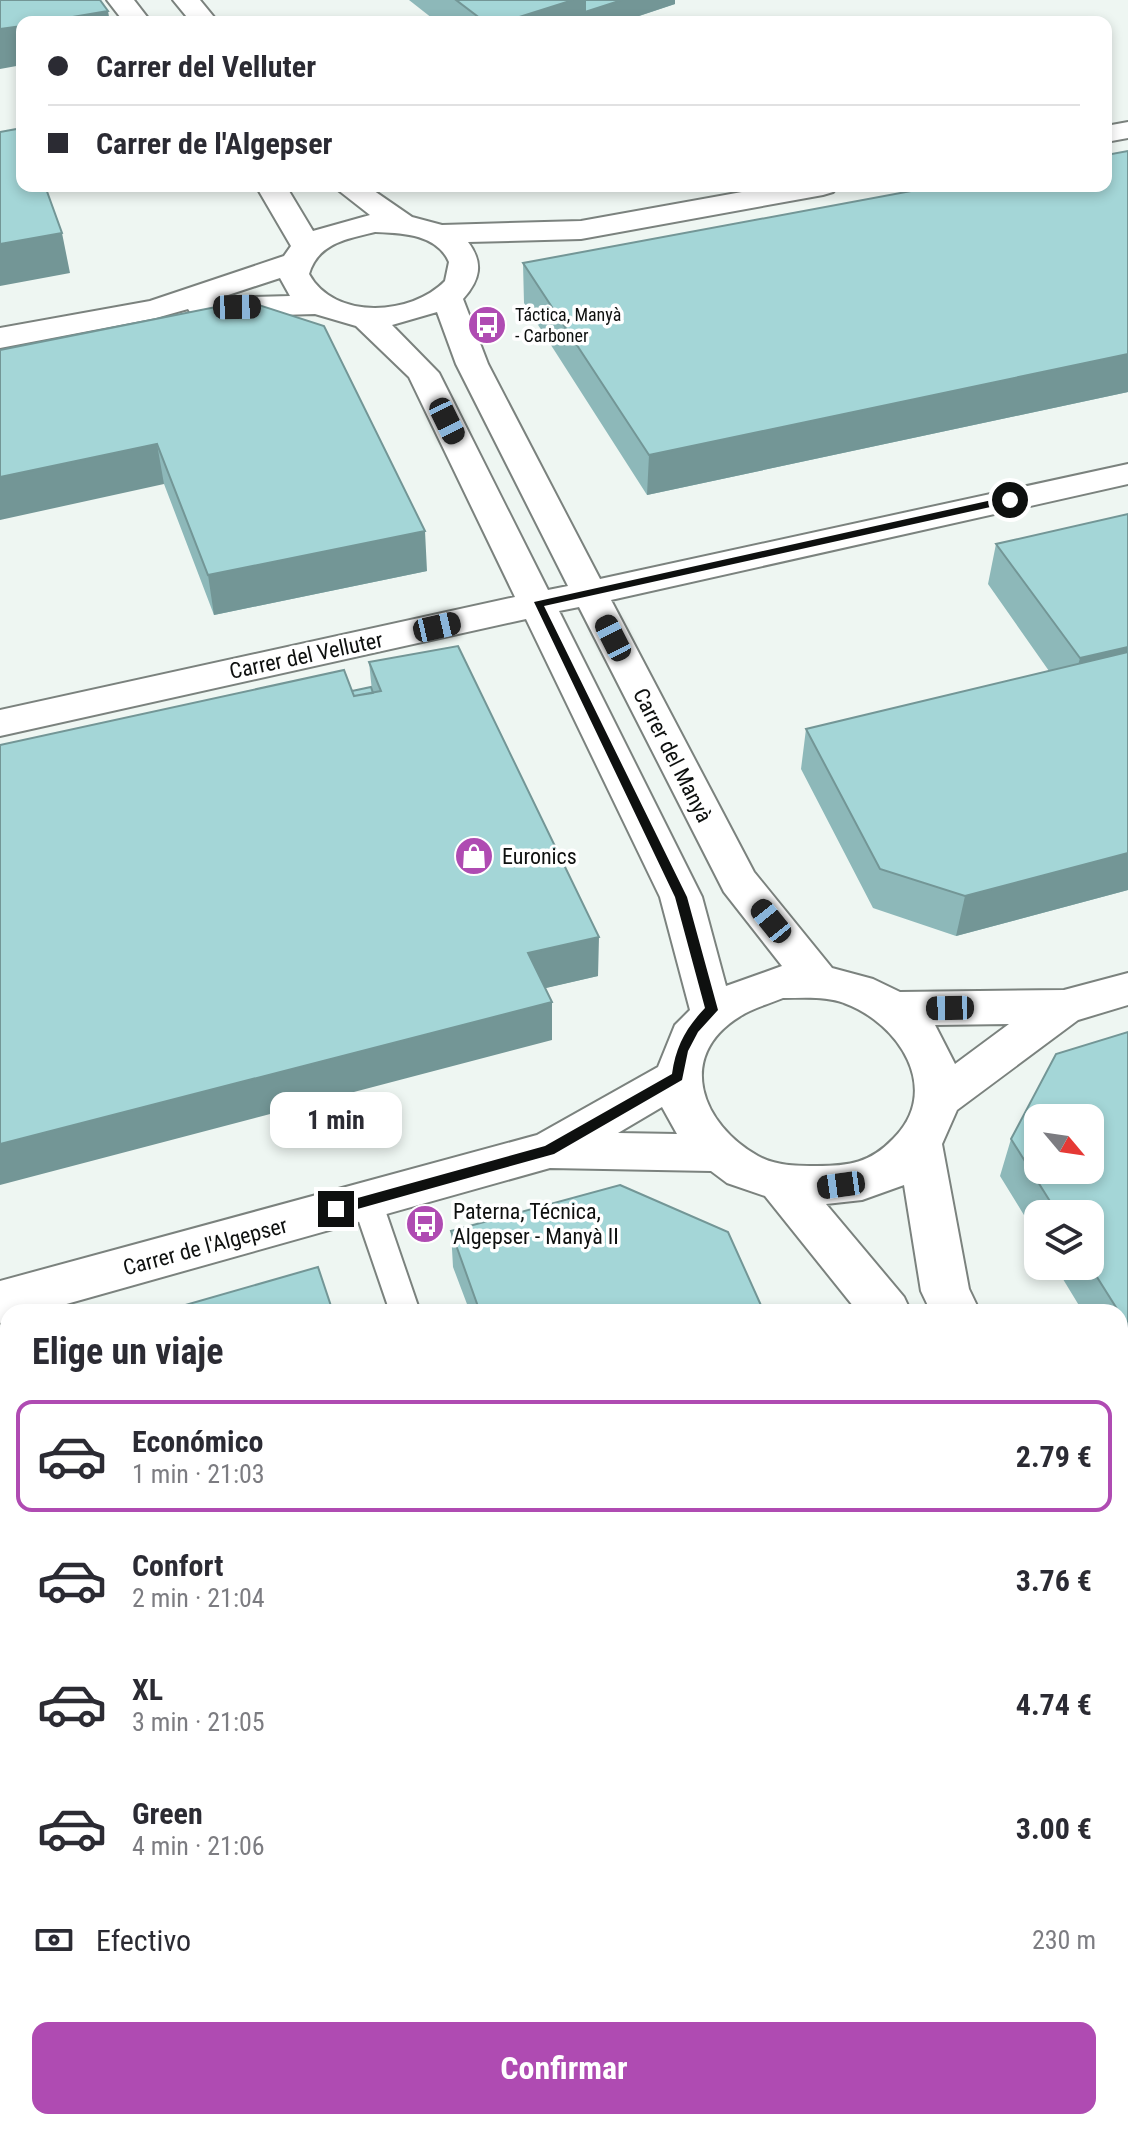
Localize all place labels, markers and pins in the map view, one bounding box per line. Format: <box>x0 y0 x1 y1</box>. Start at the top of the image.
bus stop icon: Táctica, Manyà - Carboner <box>466 304 508 346</box>
place label: Táctica, Manyà - Carboner <box>515 304 621 346</box>
shop icon: Euronics <box>453 835 495 877</box>
place label: Euronics <box>502 844 577 869</box>
place label: Paterna, Técnica, Algepser - Manyà II <box>453 1199 619 1249</box>
bus stop icon: Paterna, Técnica, Algepser - Manyà II <box>404 1203 446 1245</box>

